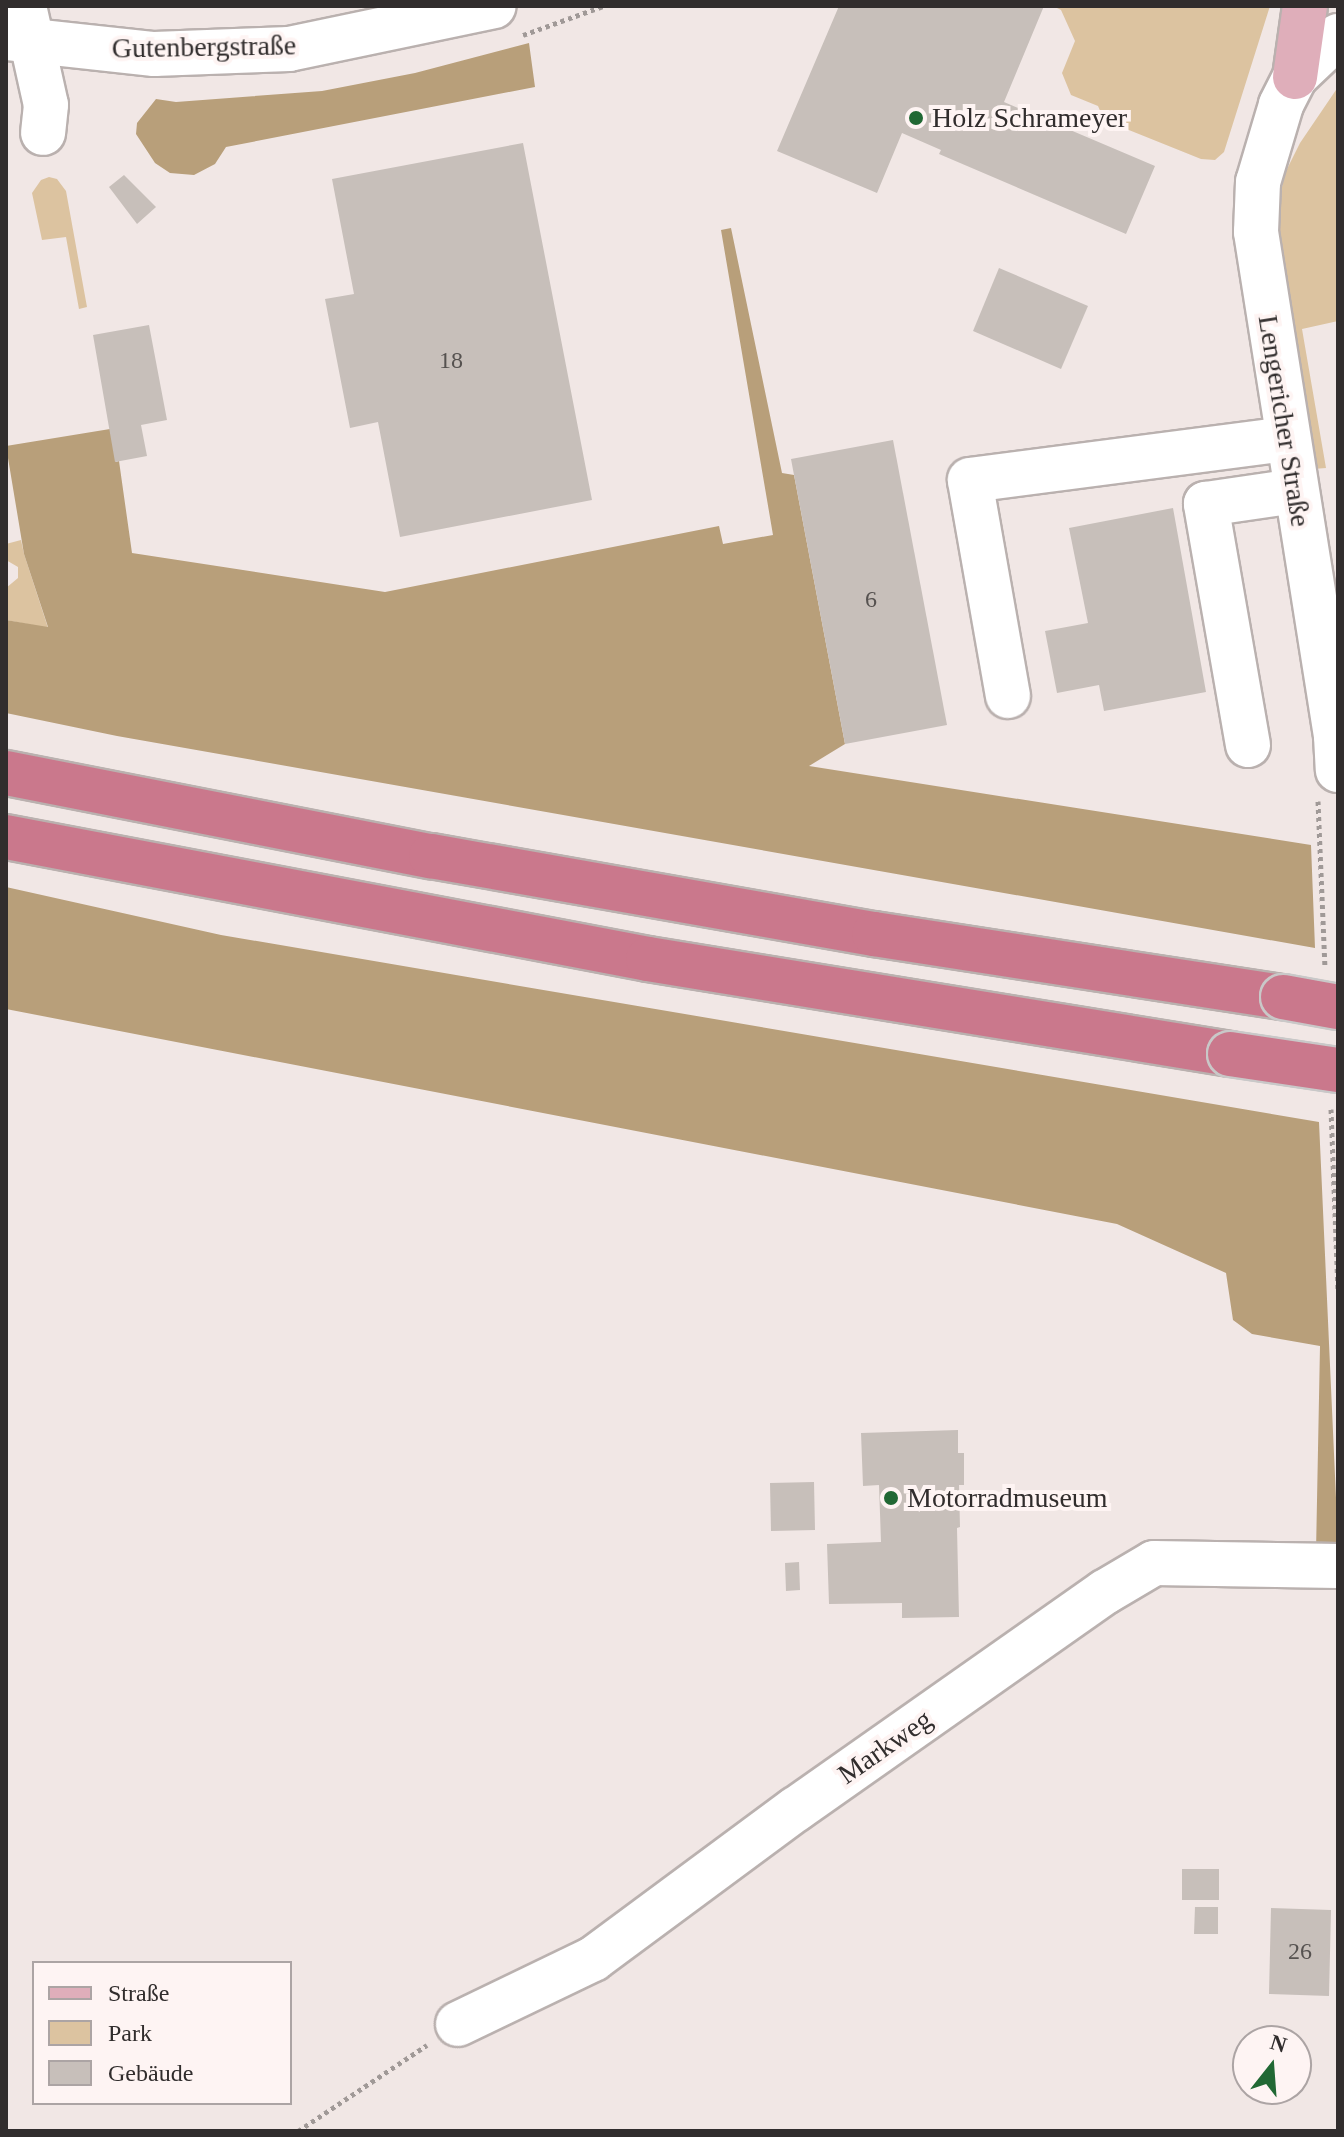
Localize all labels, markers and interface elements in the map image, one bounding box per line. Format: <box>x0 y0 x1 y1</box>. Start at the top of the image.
street label: Gutenbergstraße <box>111 29 297 65</box>
place label: Holz Schrameyer <box>932 101 1127 135</box>
marker: Holz Schrameyer <box>907 109 925 127</box>
street label: Lengericher Straße <box>1251 313 1317 529</box>
house number: 18 <box>439 347 463 375</box>
house number: 6 <box>865 586 877 614</box>
place label: Motorradmuseum <box>907 1481 1108 1515</box>
marker: Motorradmuseum <box>882 1489 900 1507</box>
street label: Markweg <box>831 1702 939 1792</box>
house number: 26 <box>1288 1938 1312 1966</box>
legend <box>32 1961 292 2105</box>
text: Straße <box>108 1980 169 2006</box>
text: Park <box>108 2020 152 2046</box>
north arrow <box>1232 2025 1312 2105</box>
text: N <box>1267 2029 1290 2058</box>
text: Gebäude <box>108 2060 193 2086</box>

